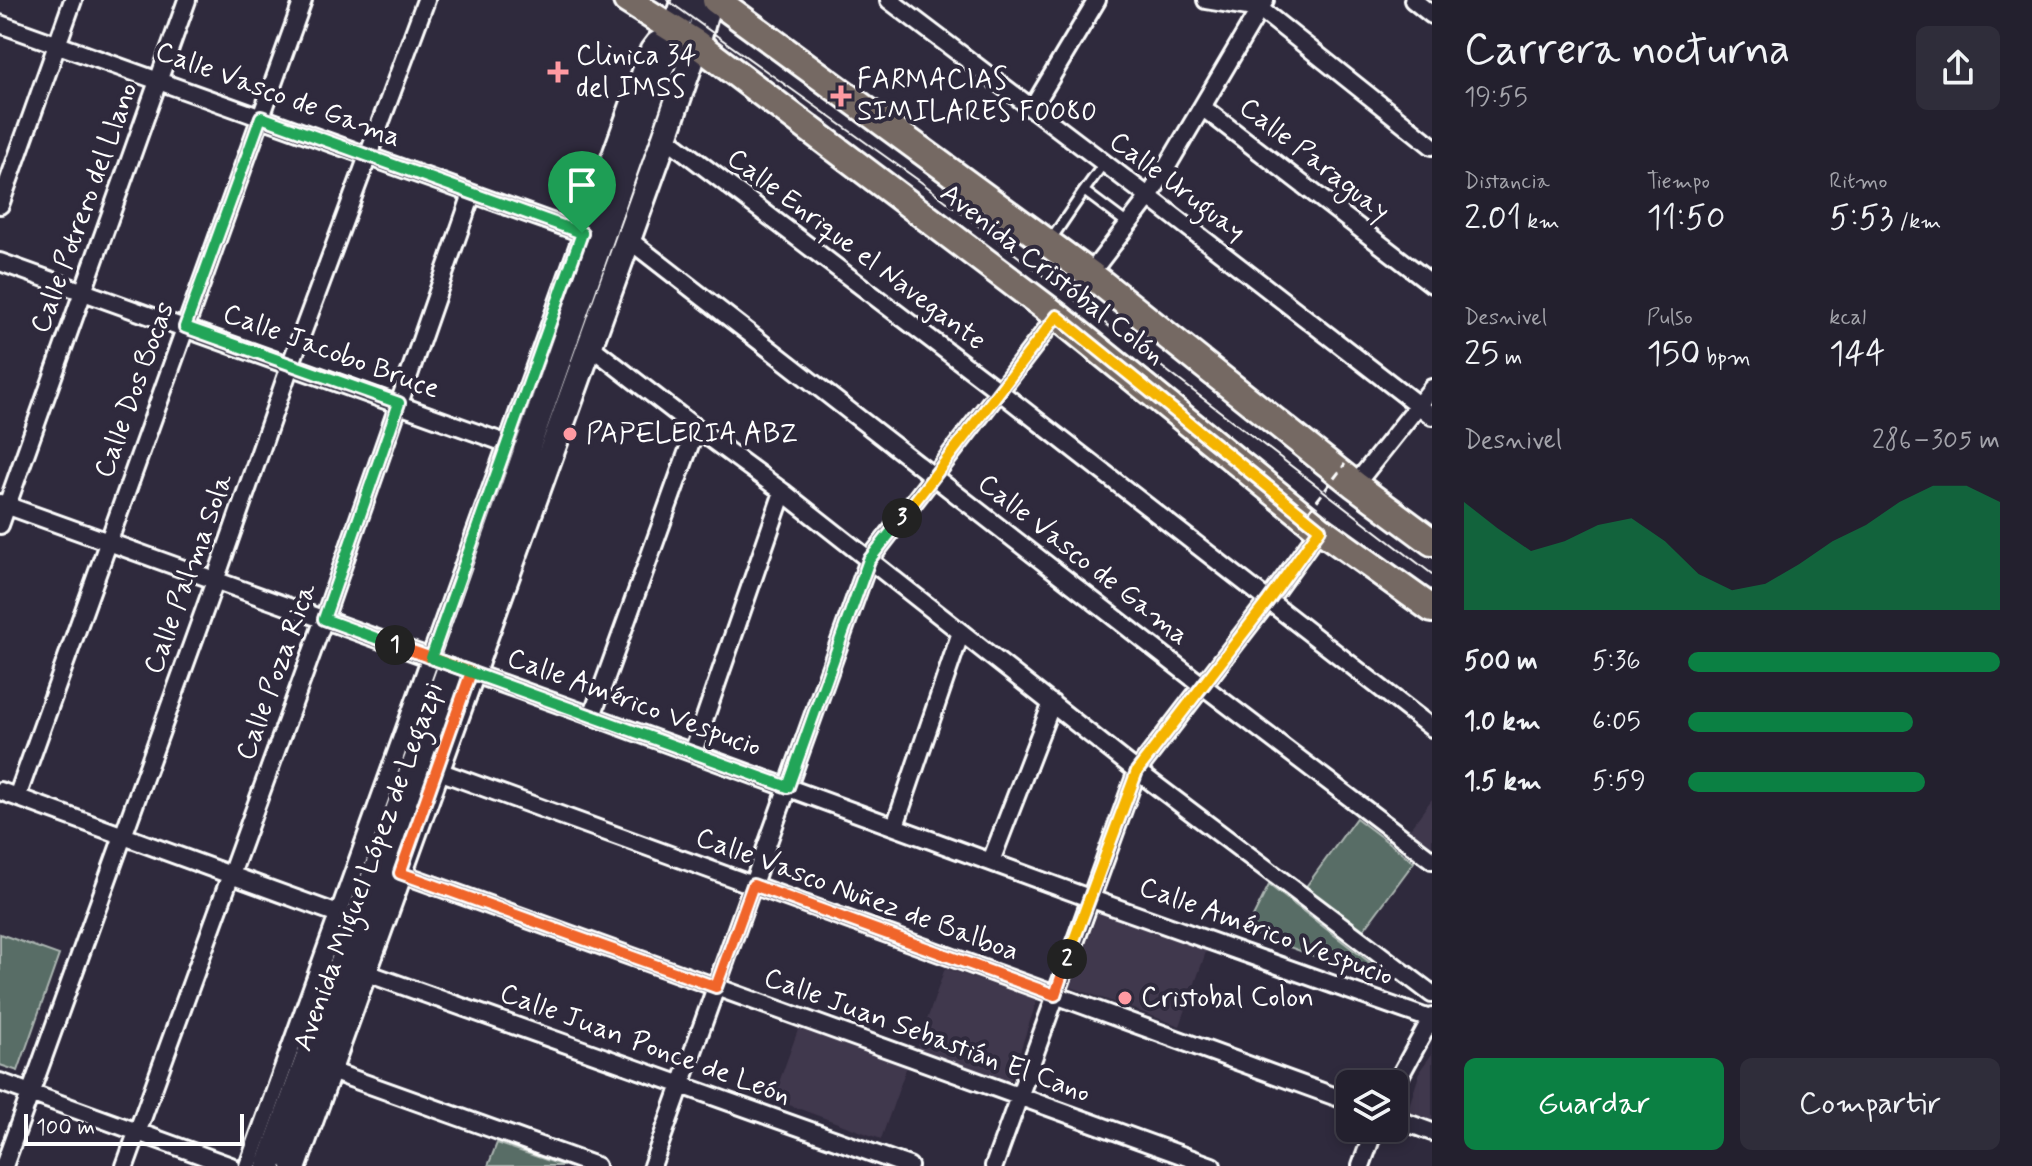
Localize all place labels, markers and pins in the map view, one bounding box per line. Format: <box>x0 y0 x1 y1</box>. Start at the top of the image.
place label: Clinica 34 del IMSS <box>576 38 697 107</box>
marker: Clinica 34 del IMSS <box>547 61 569 83</box>
place label: FARMACIAS SIMILARES F0080 <box>857 62 1097 131</box>
marker: FARMACIAS SIMILARES F0080 <box>832 87 850 105</box>
pin <box>548 151 616 233</box>
place label: PAPELERIA ABZ <box>586 416 798 453</box>
marker: PAPELERIA ABZ <box>561 425 579 443</box>
pin: 3 <box>882 498 922 538</box>
pin: 1 <box>375 625 415 665</box>
pin: 2 <box>1047 939 1087 979</box>
place label: Cristobal Colon <box>1141 980 1314 1017</box>
marker: Cristobal Colon <box>1116 989 1134 1007</box>

